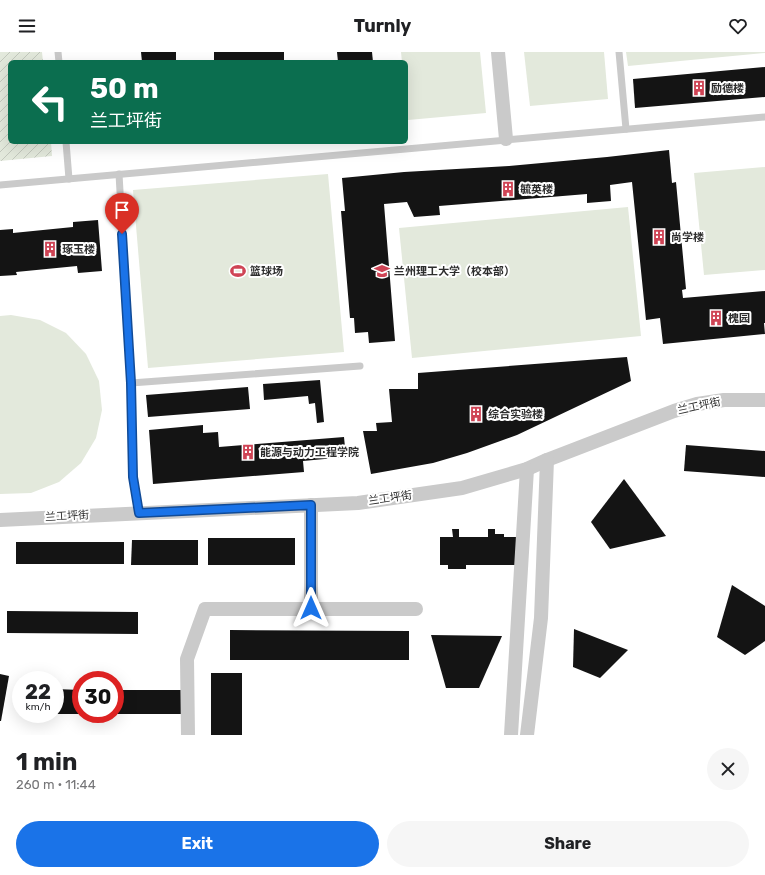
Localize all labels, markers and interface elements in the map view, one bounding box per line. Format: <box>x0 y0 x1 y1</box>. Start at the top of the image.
icon: menu <box>16 15 38 37</box>
text: Turnly <box>354 15 411 37</box>
icon: heart <box>727 15 749 37</box>
text: 50 m <box>90 72 159 105</box>
icon: left <box>24 76 76 128</box>
building icon: 励德楼 <box>690 79 708 97</box>
place label: 励德楼 <box>711 82 744 95</box>
text: 兰工坪街 <box>90 110 162 132</box>
building icon: 毓英楼 <box>499 180 517 198</box>
place label: 毓英楼 <box>520 183 553 196</box>
pin <box>105 193 139 234</box>
icon: arrive <box>111 199 133 221</box>
building icon: 尚学楼 <box>650 228 668 246</box>
place label: 尚学楼 <box>671 231 704 244</box>
building icon: 琢玉楼 <box>41 240 59 258</box>
place label: 琢玉楼 <box>62 243 95 256</box>
sports icon: 篮球场 <box>229 262 247 280</box>
school or university icon: 兰州理工大学（校本部） <box>373 262 391 280</box>
place label: 篮球场 <box>250 265 283 278</box>
place label: 兰州理工大学（校本部） <box>394 265 515 278</box>
building icon: 槐园 <box>707 309 725 327</box>
place label: 槐园 <box>728 312 750 325</box>
street label: 兰工坪街 <box>676 395 722 417</box>
building icon: 综合实验楼 <box>467 405 485 423</box>
place label: 综合实验楼 <box>488 408 543 421</box>
building icon: 能源与动力工程学院 <box>239 443 257 461</box>
place label: 能源与动力工程学院 <box>260 446 359 459</box>
street label: 兰工坪街 <box>367 489 413 507</box>
street label: 兰工坪街 <box>45 508 89 524</box>
position arrow <box>290 587 332 629</box>
speed limit sign: 30 <box>72 671 124 723</box>
text: 22 <box>25 680 51 704</box>
text: km/h <box>26 701 50 713</box>
text: 1 min <box>16 748 77 776</box>
button: close <box>707 748 749 790</box>
text: 260 m · 11:44 <box>16 777 96 792</box>
button: Exit <box>16 821 379 867</box>
button: Share <box>387 821 749 867</box>

